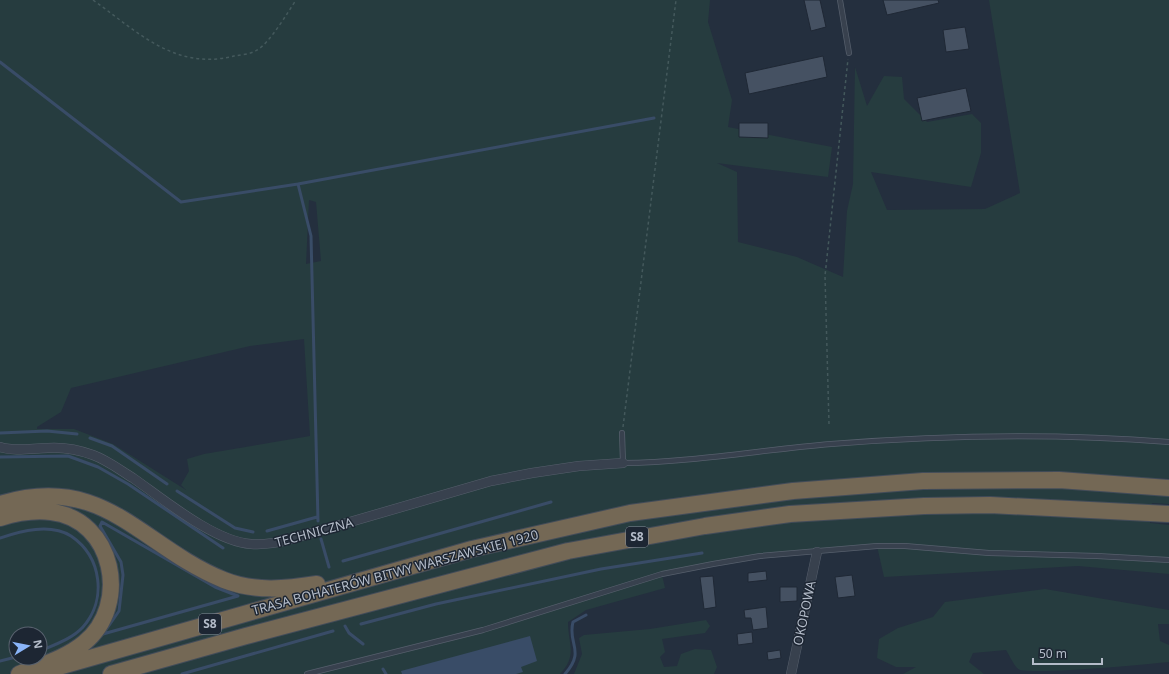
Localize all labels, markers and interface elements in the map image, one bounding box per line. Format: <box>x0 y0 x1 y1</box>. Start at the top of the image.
street label: TECHNICZNA <box>273 513 356 551</box>
street label: TRASA BOHATERÓW BITWY WARSZAWSKIEJ 1920 <box>250 525 540 619</box>
road number: S8 <box>626 527 648 547</box>
street label: OKOPOWA <box>788 578 820 647</box>
road number: S8 <box>199 614 221 634</box>
north arrow <box>8 626 48 666</box>
text: N <box>30 638 47 650</box>
scale bar <box>1033 640 1102 666</box>
text: 50 m <box>1039 645 1067 662</box>

